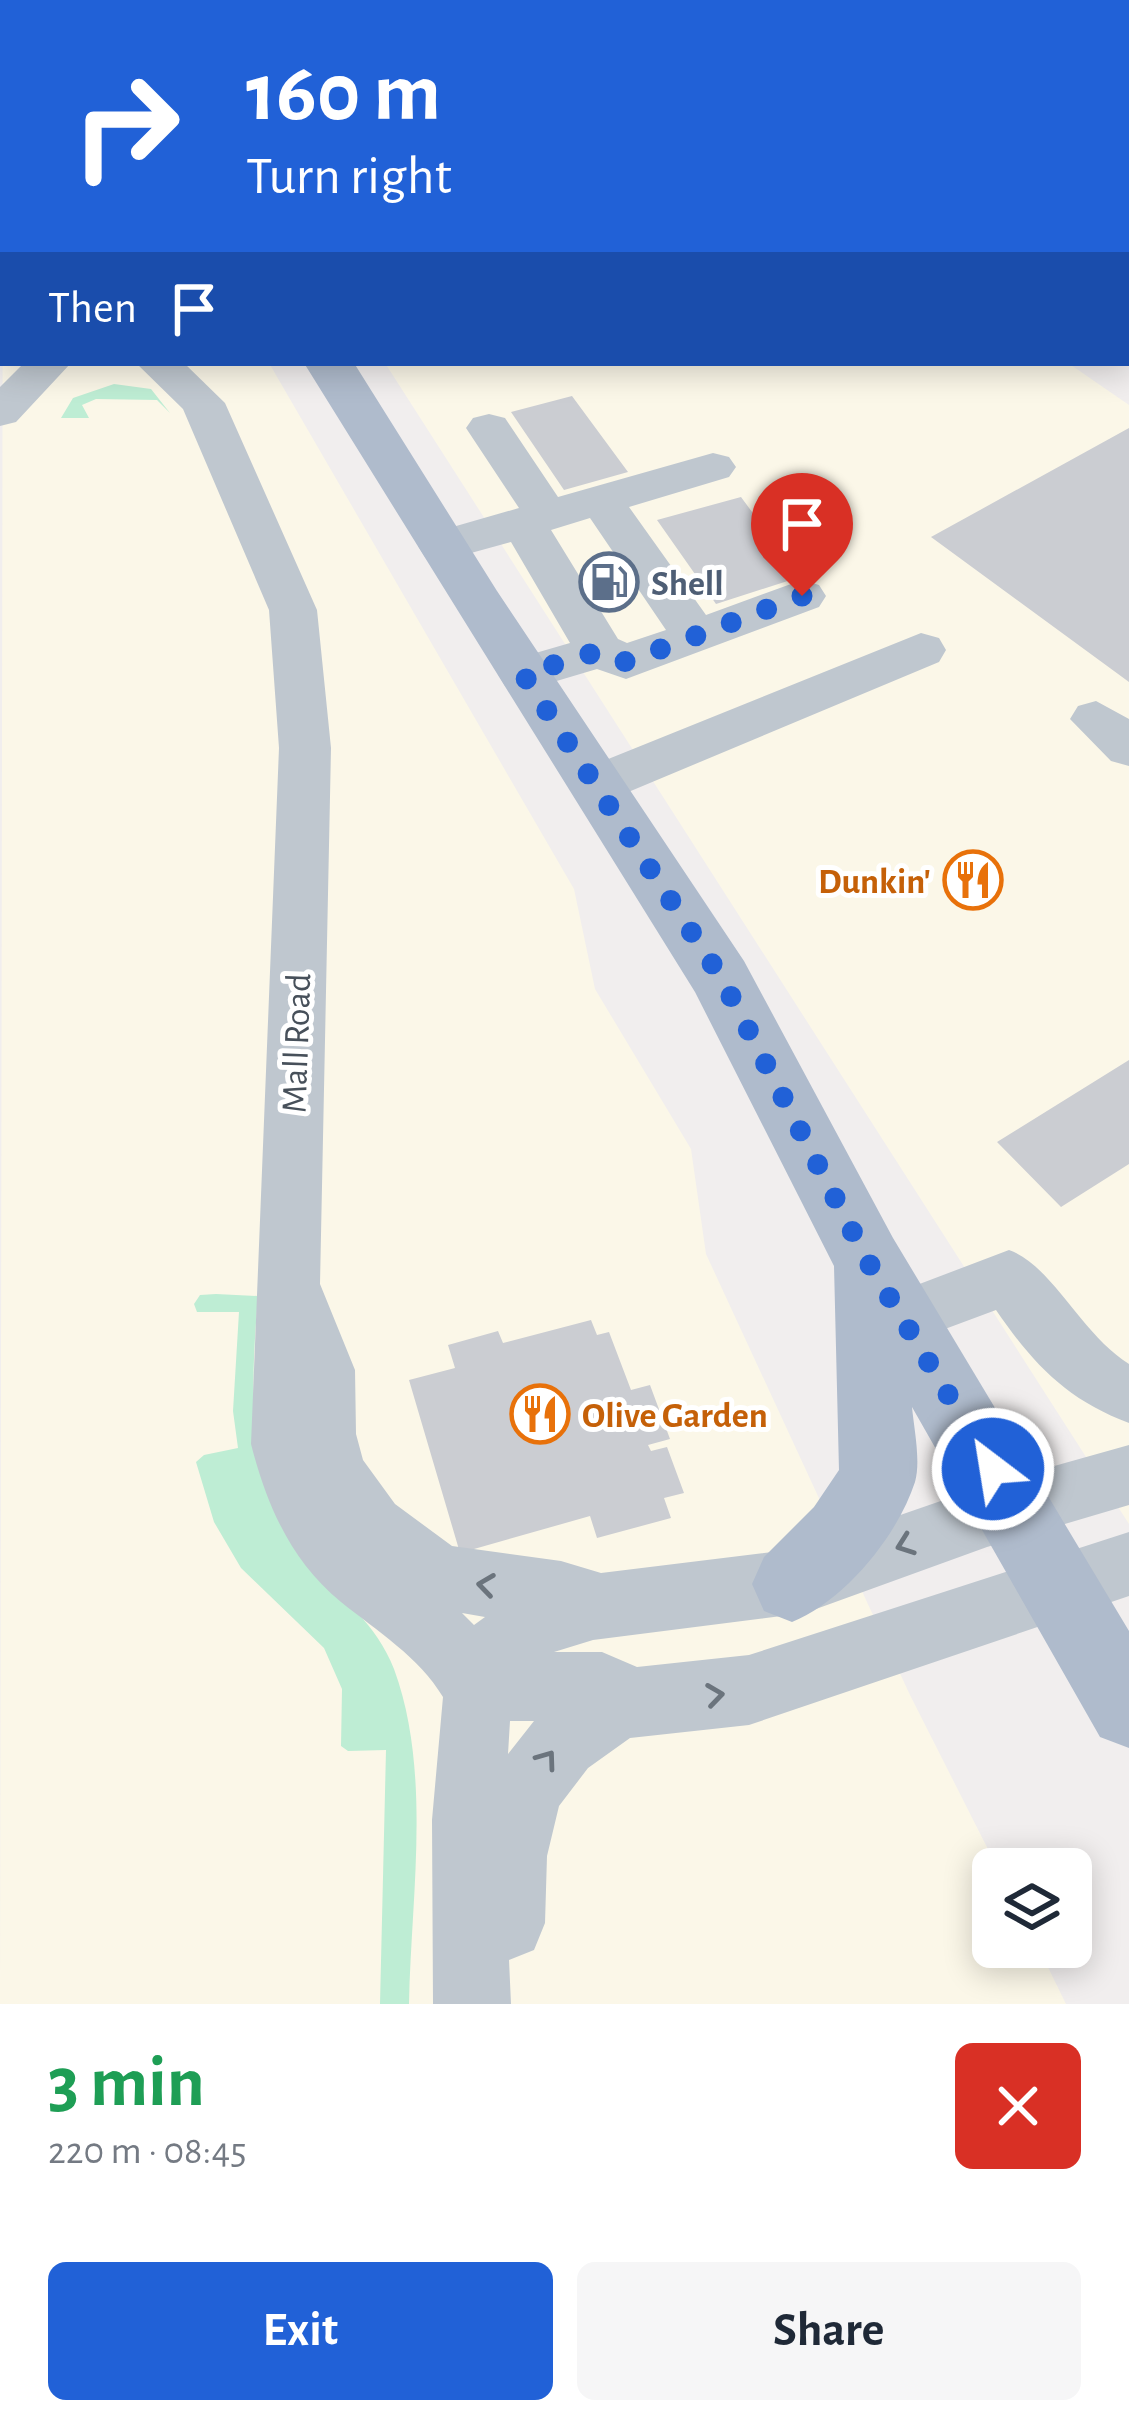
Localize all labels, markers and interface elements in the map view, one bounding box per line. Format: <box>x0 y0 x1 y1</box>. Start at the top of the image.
icon: right <box>48 48 204 204</box>
text: 160 m <box>246 52 441 136</box>
text: Turn right <box>246 150 452 204</box>
icon: arrive <box>161 276 227 342</box>
text: Then <box>48 286 137 331</box>
pin <box>751 473 853 596</box>
icon: arrive <box>769 491 835 557</box>
fuel station icon: Shell <box>578 551 640 613</box>
place label: Shell <box>651 566 724 602</box>
restaurant icon: Dunkin' <box>942 849 1004 911</box>
place label: Dunkin' <box>818 864 931 900</box>
street label: Mall Road <box>277 972 317 1114</box>
restaurant icon: Olive Garden <box>509 1383 571 1445</box>
place label: Olive Garden <box>582 1398 768 1434</box>
position arrow <box>930 1406 1056 1532</box>
one-way arrow <box>896 1531 917 1555</box>
one-way arrow <box>477 1573 496 1599</box>
one-way arrow <box>705 1684 725 1709</box>
one-way arrow <box>533 1751 555 1772</box>
map controls <box>972 1848 1092 1968</box>
button: layers <box>972 1848 1092 1968</box>
button: close <box>955 2043 1081 2169</box>
text: 3 min <box>48 2047 205 2119</box>
text: 220 m · 08:45 <box>48 2132 247 2171</box>
button: Exit <box>48 2262 553 2400</box>
button: Share <box>577 2262 1081 2400</box>

